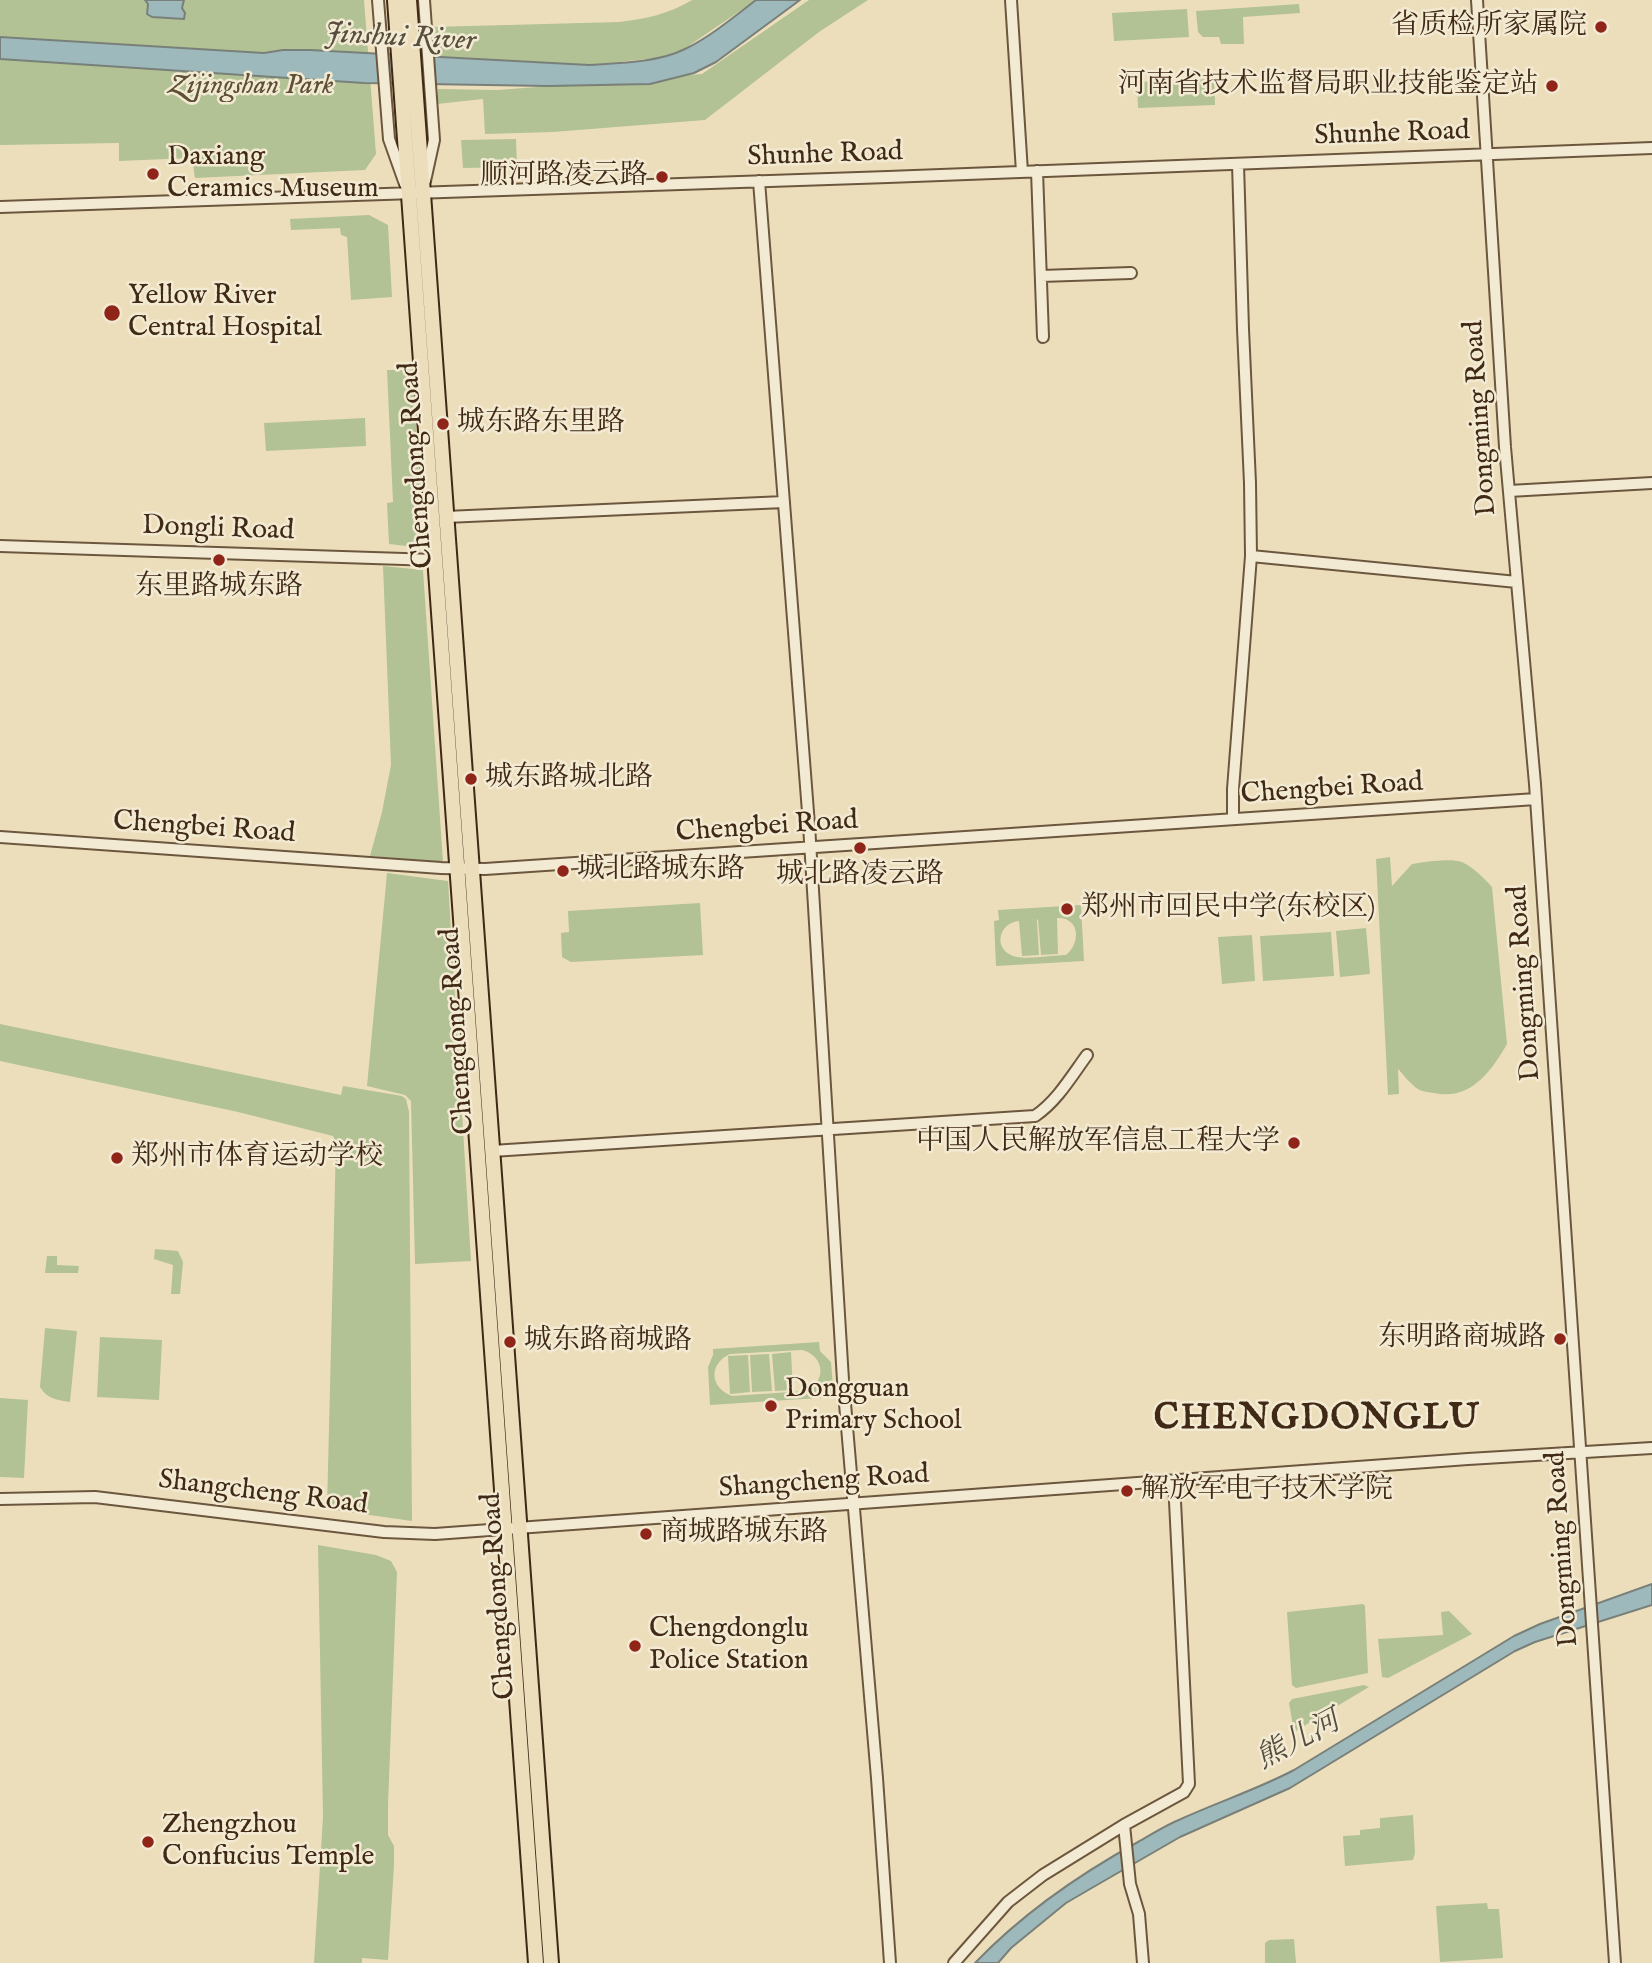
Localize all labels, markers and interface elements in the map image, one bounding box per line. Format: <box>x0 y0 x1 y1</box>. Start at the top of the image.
place label: 省质检所家属院 <box>1391 10 1587 44</box>
water label: Jinshui River <box>324 17 476 61</box>
marker: 省质检所家属院 <box>1593 19 1609 35</box>
place label: 河南省技术监督局职业技能鉴定站 <box>1118 69 1538 103</box>
park label: Zijingshan Park <box>169 70 333 104</box>
marker: 河南省技术监督局职业技能鉴定站 <box>1544 78 1560 94</box>
street label: Shunhe Road <box>1314 115 1470 155</box>
street label: Shunhe Road <box>747 136 903 176</box>
place label: Daxiang Ceramics Museum <box>167 141 379 207</box>
place label: 顺河路凌云路 <box>480 160 648 194</box>
marker: Daxiang Ceramics Museum <box>145 166 161 182</box>
marker: 顺河路凌云路 <box>654 169 670 185</box>
place label: Yellow River Central Hospital <box>128 280 322 346</box>
marker: Yellow River Central Hospital <box>102 303 122 323</box>
street label: Dongming Road <box>1458 319 1506 517</box>
street label: Chengdong Road <box>394 361 442 569</box>
place label: 城东路东里路 <box>457 407 625 441</box>
marker: 城东路东里路 <box>435 416 451 432</box>
street label: Dongli Road <box>141 511 295 549</box>
marker: 东里路城东路 <box>211 552 227 568</box>
place label: 东里路城东路 <box>135 571 303 605</box>
place label: 城东路城北路 <box>485 762 653 796</box>
street label: Chengbei Road <box>1240 767 1424 813</box>
marker: 城东路城北路 <box>463 771 479 787</box>
street label: Chengbei Road <box>675 805 859 851</box>
street label: Chengbei Road <box>112 806 296 852</box>
marker: 城北路凌云路 <box>852 840 868 856</box>
place label: 城北路城东路 <box>577 854 745 888</box>
place label: 城北路凌云路 <box>776 859 944 893</box>
marker: 城北路城东路 <box>555 863 571 879</box>
street label: Dongming Road <box>1502 884 1550 1082</box>
place label: 郑州市回民中学(东校区) <box>1081 892 1375 926</box>
marker: 郑州市回民中学(东校区) <box>1059 901 1075 917</box>
street label: Chengdong Road <box>435 927 483 1135</box>
place label: 中国人民解放军信息工程大学 <box>916 1126 1280 1160</box>
marker: 中国人民解放军信息工程大学 <box>1286 1135 1302 1151</box>
place label: 郑州市体育运动学校 <box>131 1141 383 1175</box>
marker: 郑州市体育运动学校 <box>109 1150 125 1166</box>
place label: 东明路商城路 <box>1378 1322 1546 1356</box>
place label: 城东路商城路 <box>524 1325 692 1359</box>
marker: 东明路商城路 <box>1552 1331 1568 1347</box>
marker: 城东路商城路 <box>502 1334 518 1350</box>
place label: Dongguan Primary School <box>785 1373 962 1439</box>
marker: Dongguan Primary School <box>763 1398 779 1414</box>
district label: CHENGDONGLU <box>1155 1400 1479 1442</box>
street label: Dongming Road <box>1540 1450 1588 1648</box>
street label: Shangcheng Road <box>718 1459 930 1507</box>
street label: Shangcheng Road <box>156 1464 370 1524</box>
place label: 解放军电子技术学院 <box>1141 1474 1393 1508</box>
marker: 解放军电子技术学院 <box>1119 1483 1135 1499</box>
street label: Chengdong Road <box>476 1492 524 1700</box>
place label: 商城路城东路 <box>660 1517 828 1551</box>
marker: 商城路城东路 <box>638 1526 654 1542</box>
place label: Chengdonglu Police Station <box>649 1613 809 1679</box>
marker: Chengdonglu Police Station <box>627 1638 643 1654</box>
water label: 熊儿河 <box>1251 1705 1347 1779</box>
place label: Zhengzhou Confucius Temple <box>162 1809 374 1875</box>
marker: Zhengzhou Confucius Temple <box>140 1834 156 1850</box>

